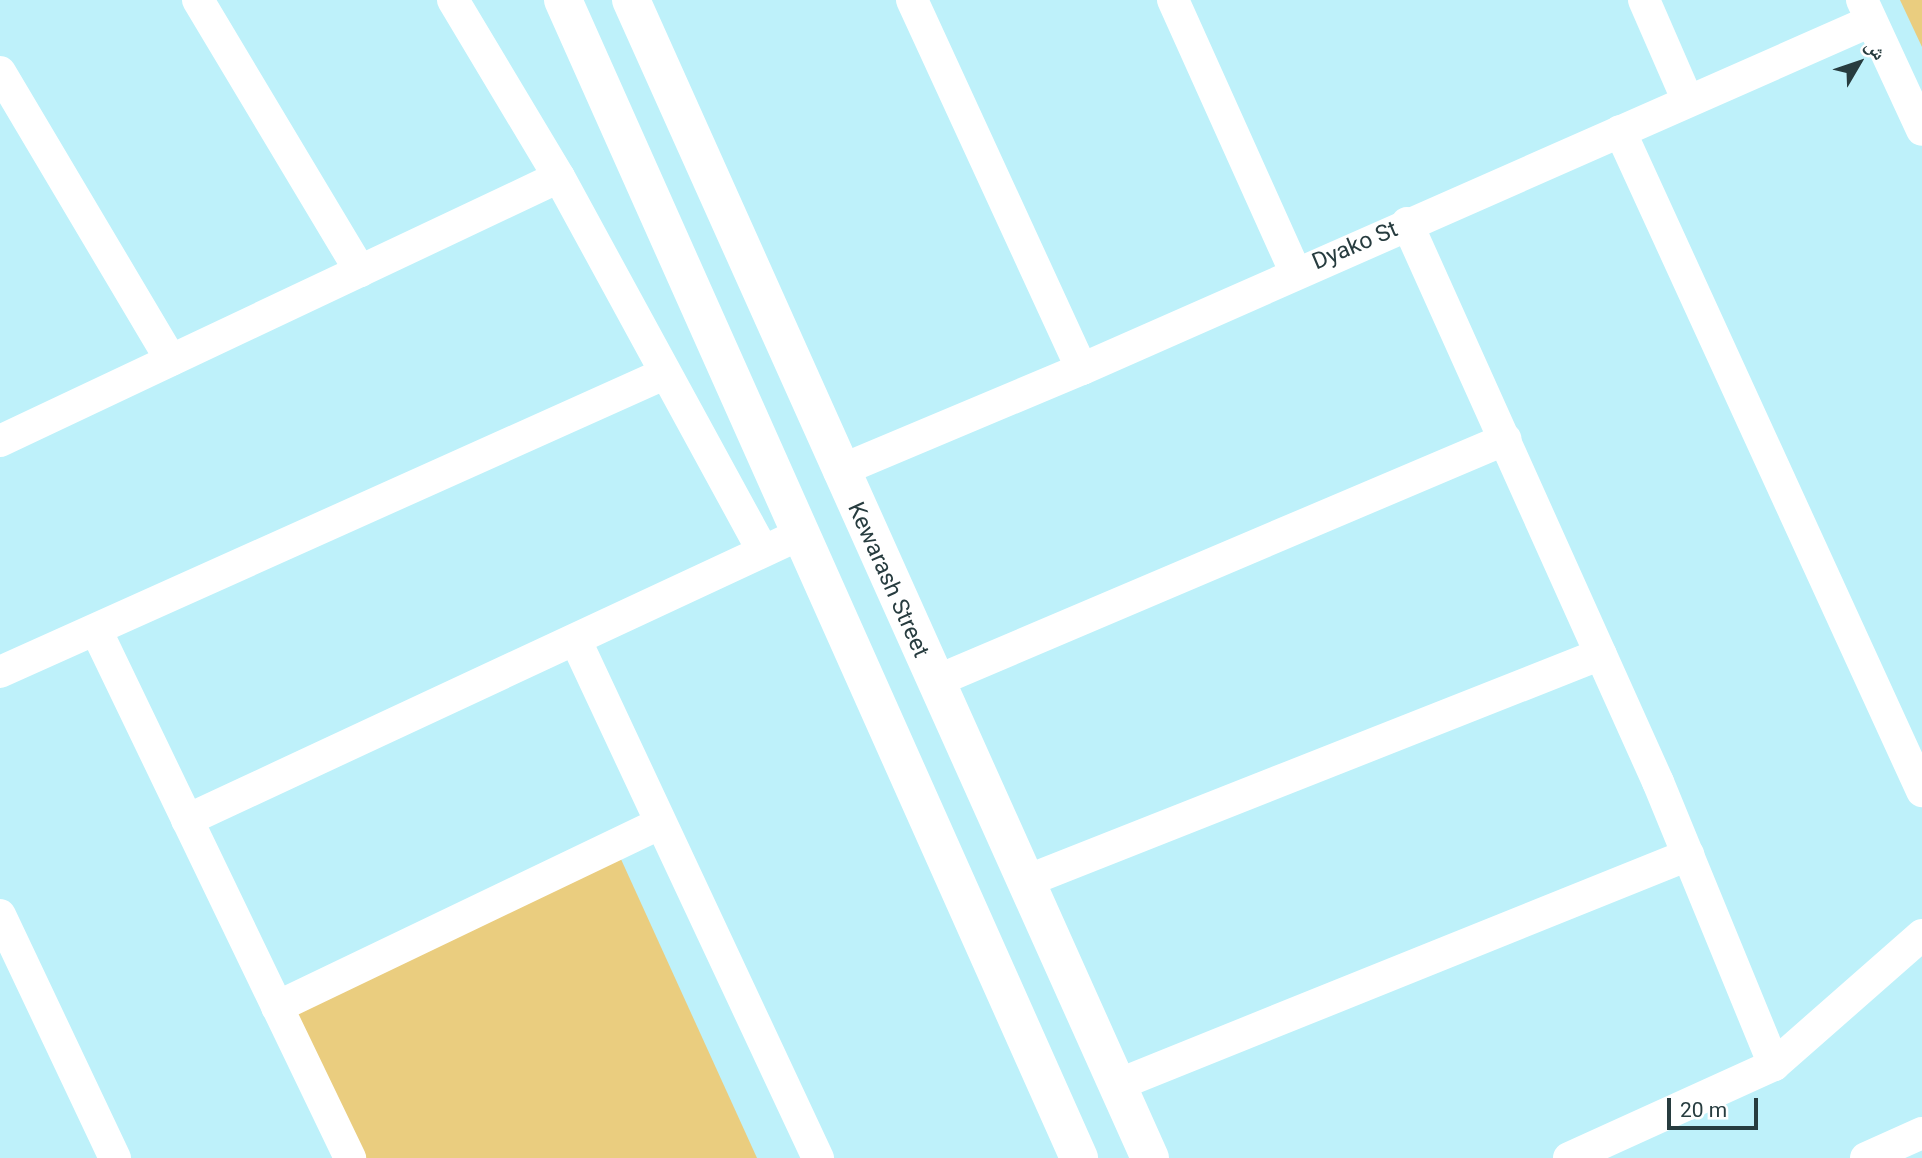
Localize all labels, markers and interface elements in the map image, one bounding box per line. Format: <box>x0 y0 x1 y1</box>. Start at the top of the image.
north arrow <box>1824 28 1894 98</box>
text: ش <box>1860 34 1891 65</box>
street label: Dyako St <box>1308 216 1402 276</box>
street label: Kewarash Street <box>841 498 935 662</box>
scale bar <box>1670 1084 1761 1128</box>
text: 20 m <box>1680 1098 1727 1122</box>

